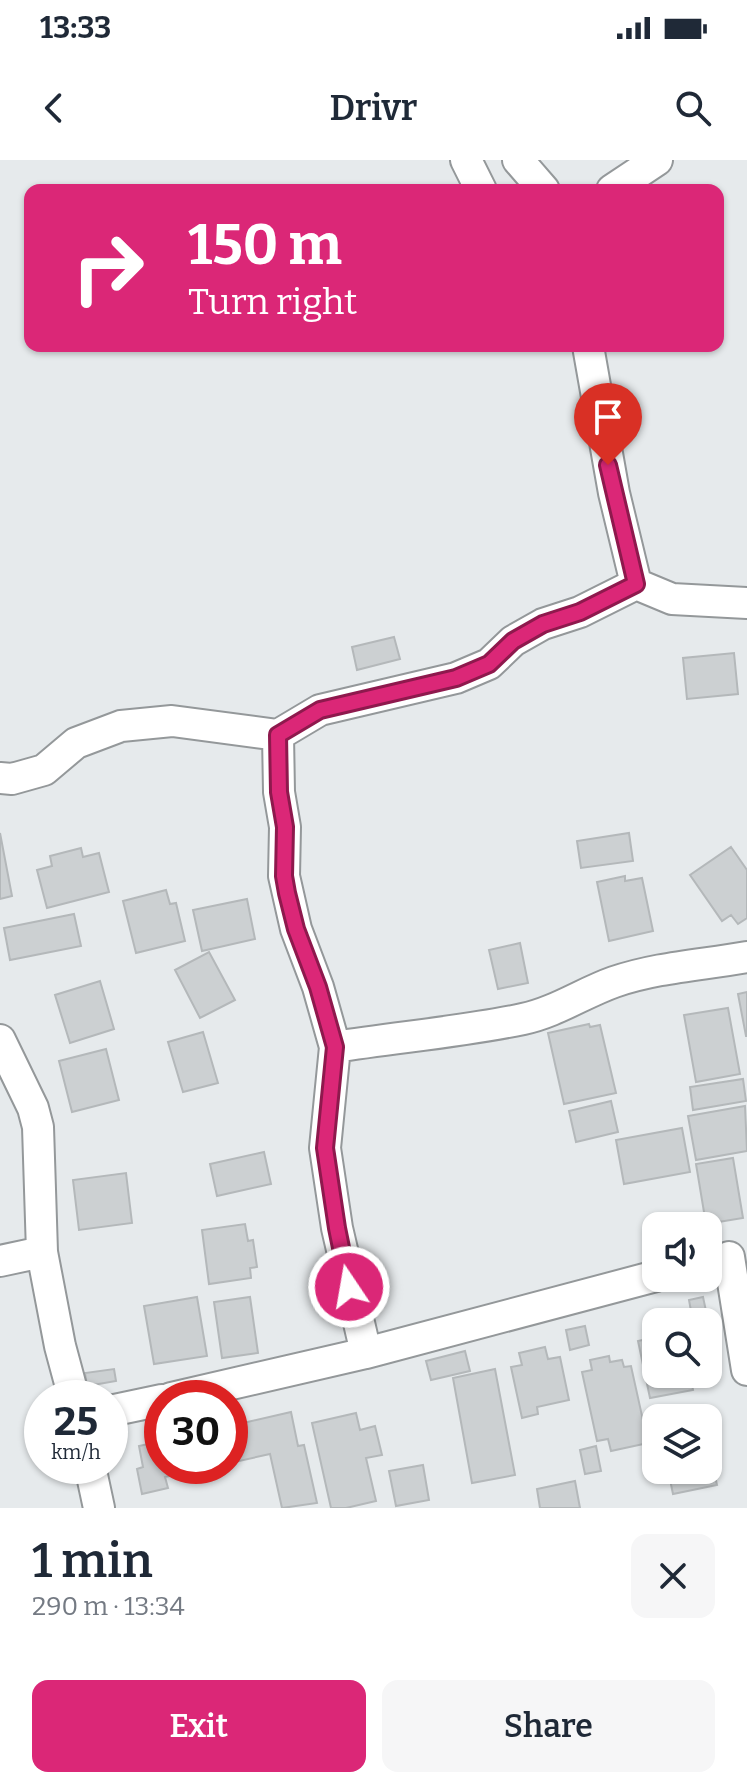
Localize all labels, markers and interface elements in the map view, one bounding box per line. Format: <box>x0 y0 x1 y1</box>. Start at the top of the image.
text: 13:33 <box>40 10 111 46</box>
icon: back <box>32 86 76 130</box>
text: Drivr <box>330 86 417 130</box>
icon: search <box>671 86 715 130</box>
text: 150 m <box>188 212 342 279</box>
icon: right <box>56 216 160 320</box>
text: Turn right <box>188 280 357 324</box>
pin <box>574 383 642 465</box>
icon: arrive <box>586 395 630 439</box>
map controls <box>642 1212 722 1484</box>
button: sound <box>642 1212 722 1292</box>
position arrow <box>307 1245 391 1329</box>
button: search <box>642 1308 722 1388</box>
speed limit sign: 30 <box>144 1380 248 1484</box>
text: 25 <box>54 1398 98 1446</box>
button: layers <box>642 1404 722 1484</box>
text: km/h <box>51 1440 101 1464</box>
text: 1 min <box>32 1532 153 1590</box>
button: close <box>631 1534 715 1618</box>
text: 290 m · 13:34 <box>32 1591 185 1622</box>
button: Exit <box>32 1680 366 1772</box>
button: Share <box>382 1680 715 1772</box>

